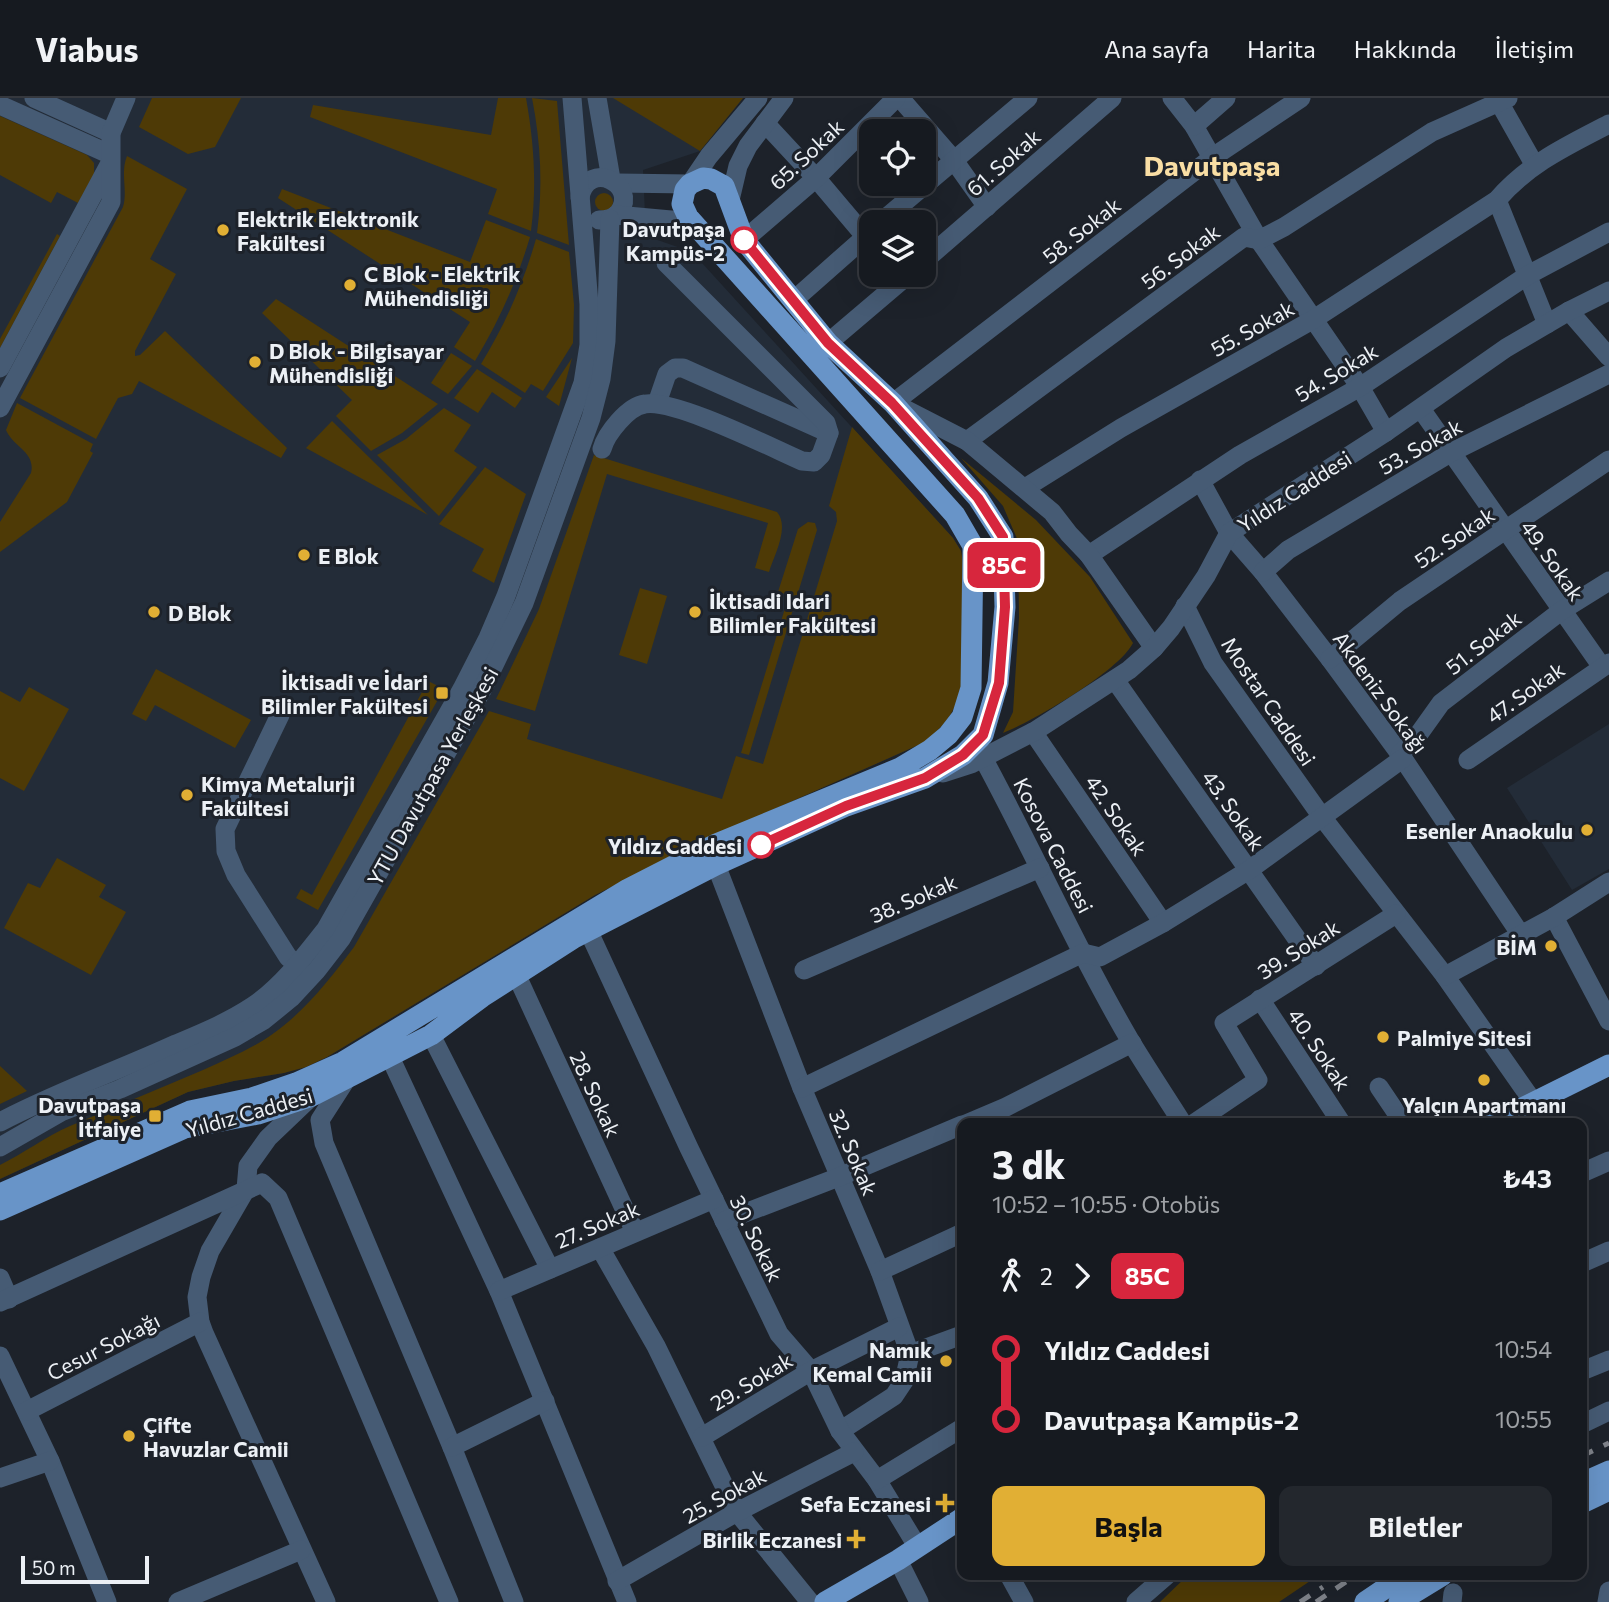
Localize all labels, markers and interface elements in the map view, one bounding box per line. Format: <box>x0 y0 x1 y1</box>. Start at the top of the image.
text: Viabus <box>35 28 139 69</box>
text: Ana sayfa <box>1104 34 1209 63</box>
text: Harita <box>1247 34 1316 63</box>
text: Hakkında <box>1354 34 1457 63</box>
text: İletişim <box>1495 34 1574 63</box>
street label: 65. Sokak <box>764 113 848 195</box>
map controls <box>859 119 936 287</box>
button: locate <box>859 119 936 196</box>
street label: 61. Sokak <box>961 123 1045 201</box>
district label: Davutpaşa <box>1143 148 1281 182</box>
street label: 58. Sokak <box>1037 192 1125 268</box>
place label: Elektrik Elektronik Fakültesi <box>237 206 419 255</box>
button: layers <box>859 210 936 287</box>
place label: Davutpaşa Kampüs-2 <box>622 216 725 265</box>
street label: 56. Sokak <box>1136 218 1224 294</box>
marker: Elektrik Elektronik Fakültesi <box>215 222 231 238</box>
marker: Davutpaşa Kampüs-2 <box>731 227 757 253</box>
place label: C Blok - Elektrik Mühendisliği <box>364 261 520 310</box>
marker: C Blok - Elektrik Mühendisliği <box>342 277 358 293</box>
street label: 55. Sokak <box>1206 295 1298 361</box>
place label: D Blok - Bilgisayar Mühendisliği <box>269 338 444 387</box>
street label: 54. Sokak <box>1290 338 1382 406</box>
marker: D Blok - Bilgisayar Mühendisliği <box>247 354 263 370</box>
street label: 53. Sokak <box>1374 413 1466 479</box>
street label: Yıldız Caddesi <box>1232 445 1356 537</box>
street label: 52. Sokak <box>1409 501 1499 573</box>
street label: 49. Sokak <box>1516 515 1590 605</box>
line badge: 85C <box>964 542 1044 588</box>
place label: E Blok <box>318 543 379 568</box>
marker: E Blok <box>296 547 312 563</box>
text: 85C <box>981 550 1027 579</box>
place label: İktisadi Idari Bilimler Fakültesi <box>709 588 876 637</box>
place label: D Blok <box>168 600 232 625</box>
marker: D Blok <box>146 604 162 620</box>
marker: İktisadi Idari Bilimler Fakültesi <box>687 604 703 620</box>
street label: 51. Sokak <box>1440 605 1526 679</box>
street label: Akdeniz Sokağı <box>1328 626 1434 758</box>
street label: Mostar Caddesi <box>1217 632 1321 770</box>
street label: 47. Sokak <box>1481 656 1569 728</box>
street label: YTU Davutpasa Yerleşkesi <box>361 662 503 890</box>
place label: İktisadi ve İdari Bilimler Fakültesi <box>261 669 428 718</box>
marker: İktisadi ve İdari Bilimler Fakültesi <box>434 685 450 701</box>
street label: 43. Sokak <box>1197 765 1271 855</box>
street label: 42. Sokak <box>1081 770 1153 860</box>
place label: Kimya Metalurji Fakültesi <box>201 771 355 820</box>
street label: Kosova Caddesi <box>1009 773 1099 917</box>
marker: Kimya Metalurji Fakültesi <box>179 787 195 803</box>
place label: Esenler Anaokulu <box>1406 818 1573 843</box>
marker: Esenler Anaokulu <box>1579 822 1595 838</box>
marker: Yıldız Caddesi <box>748 832 774 858</box>
place label: Yıldız Caddesi <box>608 833 742 858</box>
street label: 38. Sokak <box>866 869 960 927</box>
street label: 39. Sokak <box>1252 914 1344 984</box>
place label: BİM <box>1496 934 1537 959</box>
marker: BİM <box>1543 938 1559 954</box>
street label: 40. Sokak <box>1283 1003 1357 1095</box>
place label: Palmiye Sitesi <box>1397 1025 1532 1050</box>
marker: Palmiye Sitesi <box>1375 1029 1391 1045</box>
street label: 28. Sokak <box>565 1047 627 1141</box>
marker: Yalçın Apartmanı <box>1476 1072 1492 1088</box>
street label: Yıldız Caddesi <box>183 1082 315 1142</box>
place label: Davutpaşa İtfaiye <box>38 1092 141 1141</box>
place label: Yalçın Apartmanı <box>1402 1092 1566 1117</box>
street label: 32. Sokak <box>825 1105 883 1199</box>
marker: Davutpaşa İtfaiye <box>147 1108 163 1124</box>
text: 3 dk <box>992 1140 1065 1187</box>
text: ₺43 <box>1502 1162 1552 1193</box>
text: 10:52 – 10:55 · Otobüs <box>992 1190 1220 1218</box>
street label: 30. Sokak <box>725 1191 789 1285</box>
street label: 27. Sokak <box>551 1195 643 1253</box>
icon: walk <box>992 1257 1030 1295</box>
icon: forward <box>1063 1257 1101 1295</box>
text: 85C <box>1125 1261 1170 1290</box>
text: 2 <box>1040 1262 1053 1290</box>
street label: Cesur Sokağı <box>42 1307 164 1385</box>
text: Yıldız Caddesi <box>1044 1334 1210 1365</box>
text: 10:54 <box>1495 1335 1552 1363</box>
place label: Namık Kemal Camii <box>813 1337 932 1386</box>
street label: 29. Sokak <box>705 1347 797 1415</box>
marker: Namık Kemal Camii <box>938 1353 954 1369</box>
text: Davutpaşa Kampüs-2 <box>1044 1404 1299 1435</box>
text: 10:55 <box>1495 1405 1552 1433</box>
place label: Çifte Havuzlar Camii <box>143 1412 289 1461</box>
marker: Çifte Havuzlar Camii <box>121 1428 137 1444</box>
street label: 25. Sokak <box>678 1462 770 1528</box>
button: Başla <box>992 1486 1265 1566</box>
button: Biletler <box>1279 1486 1552 1566</box>
place label: Sefa Eczanesi <box>801 1491 931 1516</box>
marker: Sefa Eczanesi <box>937 1495 953 1511</box>
place label: Birlik Eczanesi <box>703 1527 842 1552</box>
marker: Birlik Eczanesi <box>848 1531 864 1547</box>
scale bar <box>21 1553 149 1585</box>
text: 50 m <box>32 1556 76 1579</box>

